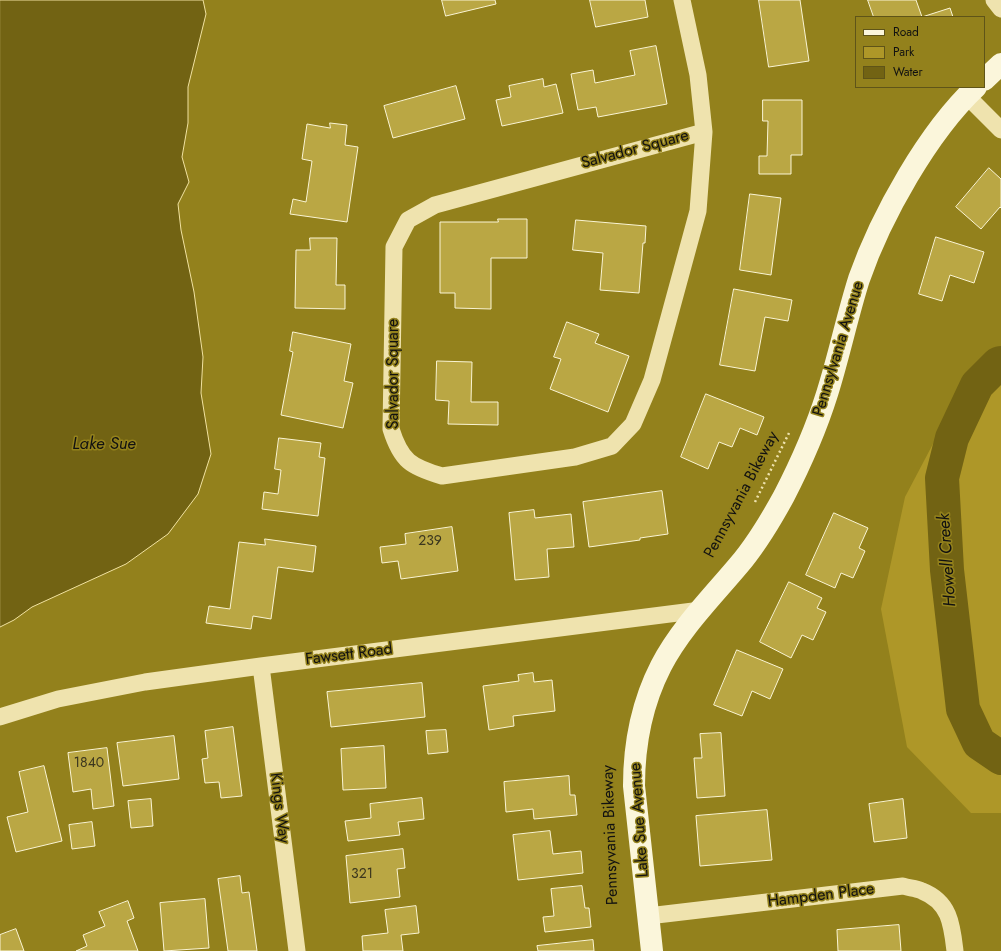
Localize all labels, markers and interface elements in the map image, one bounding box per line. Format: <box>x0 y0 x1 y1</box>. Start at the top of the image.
legend <box>855 16 985 88</box>
text: Road <box>893 23 919 41</box>
text: Park <box>893 43 914 61</box>
text: Water <box>893 63 923 81</box>
street label: Salvador Square <box>579 126 691 174</box>
street label: Pennsylvania Avenue <box>809 279 869 419</box>
street label: Salvador Square <box>384 319 404 429</box>
street label: Pennsyvania Bikeway <box>701 428 783 562</box>
water label: Lake Sue <box>72 435 136 455</box>
water label: Howell Creek <box>935 513 961 607</box>
house number: 239 <box>418 534 442 550</box>
street label: Fawsett Road <box>304 640 394 670</box>
house number: 1840 <box>74 756 104 772</box>
street label: Lake Sue Avenue <box>626 762 654 878</box>
street label: Pennsyvania Bikeway <box>599 764 623 906</box>
street label: Kings Way <box>265 772 293 844</box>
house number: 321 <box>351 867 373 883</box>
street label: Hampden Place <box>767 880 875 912</box>

